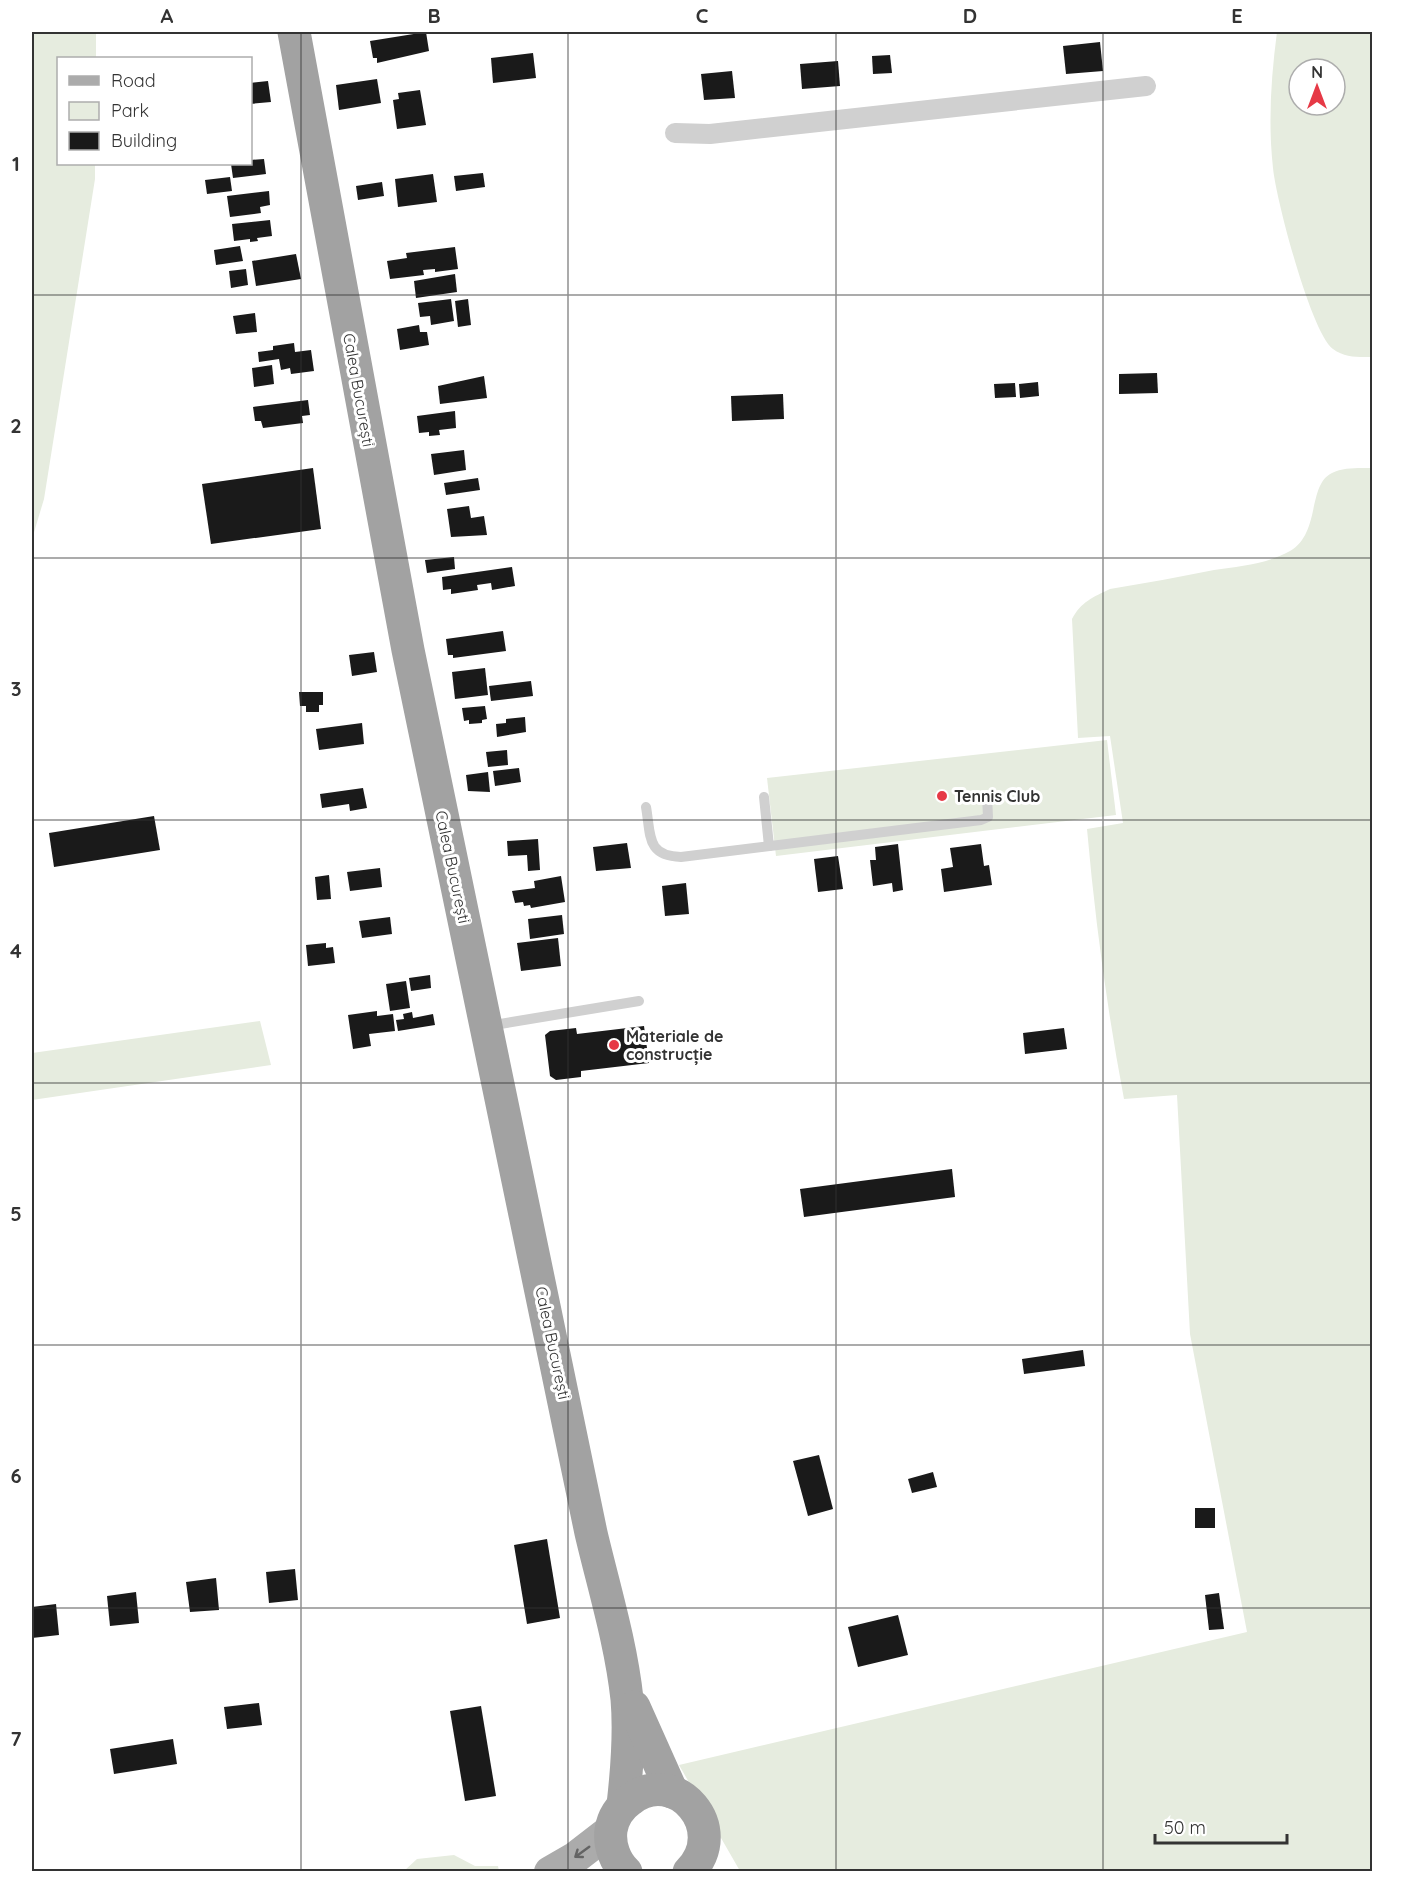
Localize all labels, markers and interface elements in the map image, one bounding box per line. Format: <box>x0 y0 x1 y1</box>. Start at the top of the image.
text: A <box>161 3 174 28</box>
text: B <box>427 3 441 28</box>
text: C <box>696 3 709 28</box>
text: D <box>963 3 977 28</box>
text: E <box>1231 3 1243 28</box>
legend <box>57 57 252 165</box>
north arrow <box>1287 57 1347 117</box>
text: N <box>1311 62 1323 82</box>
text: Road <box>111 69 156 92</box>
text: Park <box>111 99 149 122</box>
text: Building <box>111 129 177 152</box>
text: 1 <box>12 151 20 176</box>
street label: Calea București <box>339 332 379 448</box>
text: 2 <box>10 413 22 438</box>
text: 3 <box>11 676 21 701</box>
place label: Tennis Club <box>954 786 1040 806</box>
marker: Tennis Club <box>935 789 949 803</box>
street label: Calea București <box>431 809 475 925</box>
text: 4 <box>10 938 22 963</box>
place label: Materiale de construcție <box>626 1026 723 1065</box>
marker: Materiale de construcție <box>607 1038 621 1052</box>
text: 5 <box>10 1201 22 1226</box>
street label: Calea București <box>531 1285 575 1401</box>
text: 6 <box>10 1463 22 1488</box>
text: 7 <box>11 1726 22 1751</box>
scale bar <box>1155 1807 1287 1845</box>
text: 50 m <box>1164 1816 1206 1839</box>
one-way arrow <box>574 1846 590 1859</box>

